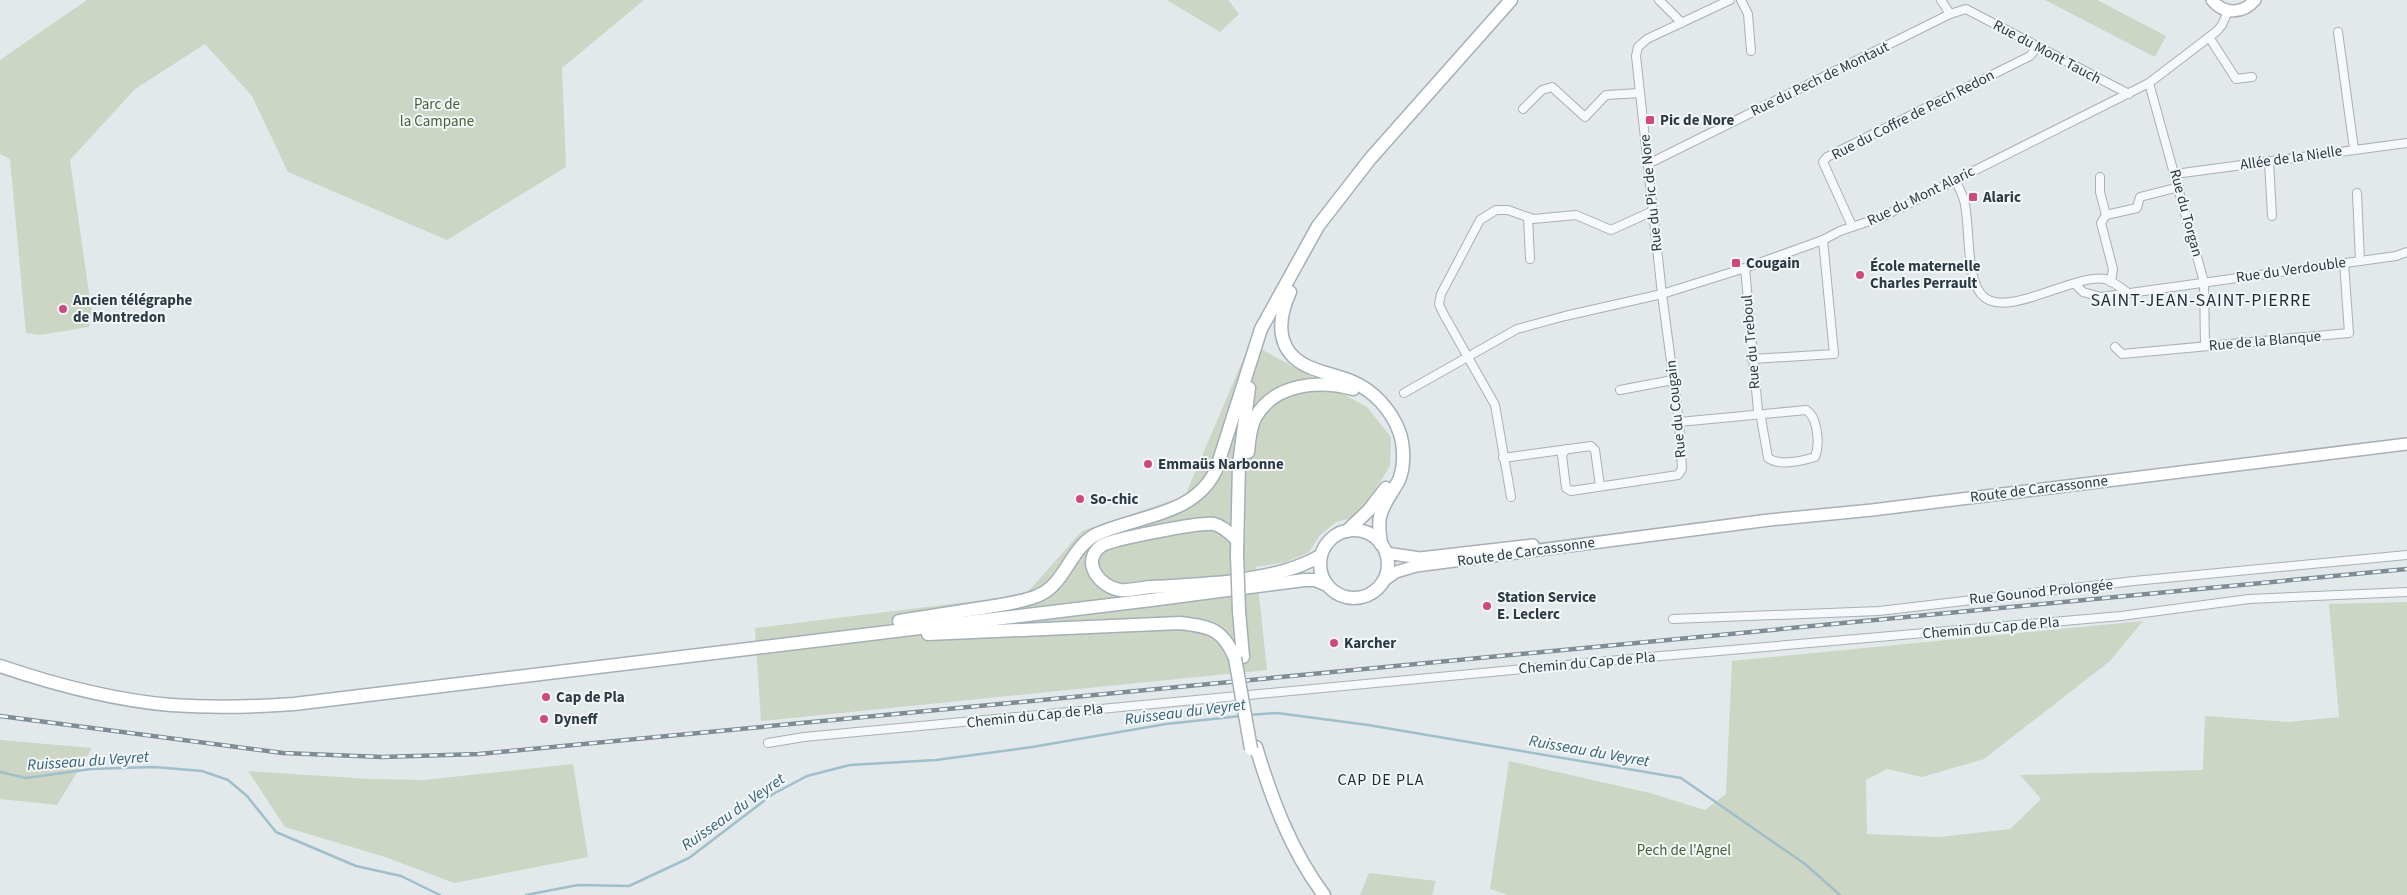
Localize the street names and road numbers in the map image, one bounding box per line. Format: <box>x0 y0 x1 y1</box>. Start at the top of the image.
street label: Rue du Mont Tauch <box>1989 15 2105 89</box>
street label: Rue du Pech de Montaut <box>1747 36 1893 122</box>
street label: Rue du Coffre de Pech Redon <box>1828 65 1998 165</box>
street label: Rue du Pic de Nore <box>1634 133 1668 253</box>
street label: Allée de la Nielle <box>2239 140 2343 176</box>
street label: Rue du Mont Alaric <box>1864 161 1978 231</box>
street label: Rue du Torgan <box>2164 167 2208 259</box>
street label: Rue du Verdouble <box>2235 252 2347 288</box>
street label: Rue du Treboul <box>1736 294 1766 390</box>
street label: Rue de la Blanque <box>2208 326 2322 356</box>
street label: Rue du Cougain <box>1660 359 1692 459</box>
street label: Route de Carcassonne <box>1969 470 2109 508</box>
street label: Route de Carcassonne <box>1456 532 1596 572</box>
street label: Rue Gounod Prolongée <box>1968 574 2114 610</box>
street label: Chemin du Cap de Pla <box>1922 612 2060 644</box>
street label: Chemin du Cap de Pla <box>1518 647 1656 679</box>
street label: Chemin du Cap de Pla <box>966 698 1104 734</box>

